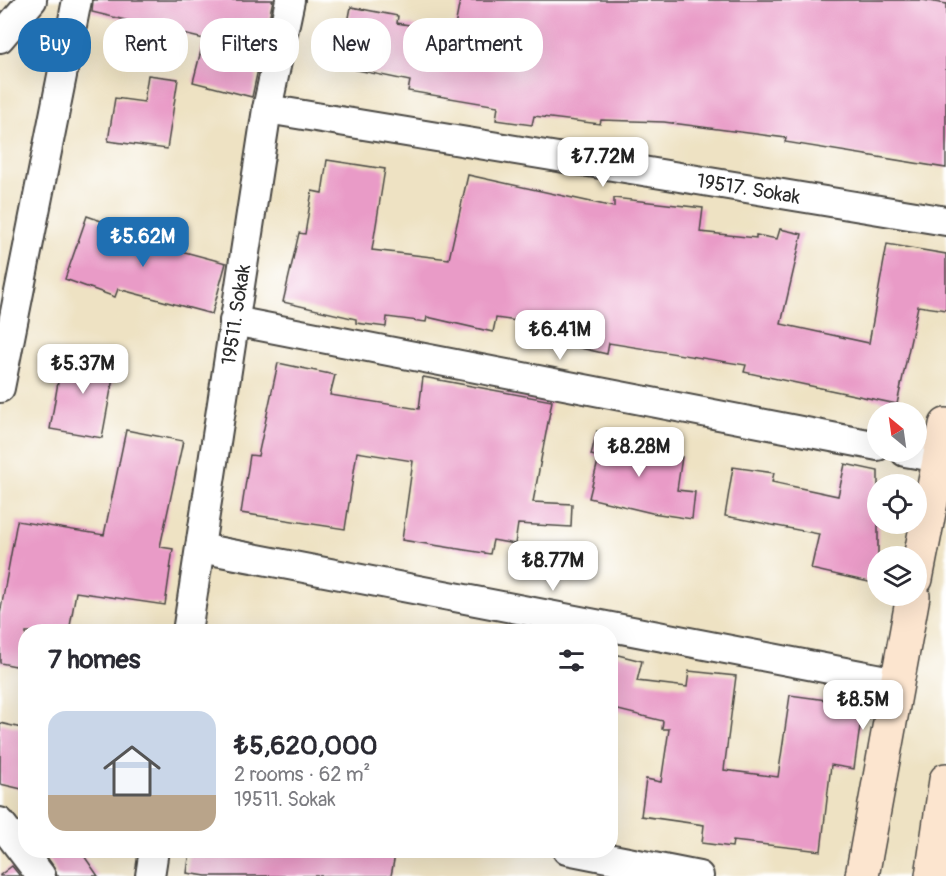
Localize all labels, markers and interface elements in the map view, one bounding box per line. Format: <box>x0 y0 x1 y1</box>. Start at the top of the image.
chip: Buy <box>18 18 91 72</box>
chip: Rent <box>103 18 188 72</box>
chip: Filters <box>200 18 299 72</box>
chip: New <box>311 18 391 72</box>
chip: Apartment <box>403 18 543 72</box>
pin: ₺7.72M <box>554 137 652 188</box>
text: ₺7.72M <box>571 144 635 169</box>
street label: 19517. Sokak <box>695 168 803 210</box>
pin: ₺5.62M <box>94 217 192 268</box>
text: ₺5.62M <box>111 224 175 249</box>
street label: 19511. Sokak <box>216 262 256 367</box>
pin: ₺6.41M <box>511 310 609 361</box>
text: ₺6.41M <box>529 317 591 342</box>
pin: ₺5.37M <box>34 344 132 395</box>
text: ₺5.37M <box>51 351 115 376</box>
north arrow <box>867 402 927 462</box>
map controls <box>867 402 927 606</box>
pin: ₺8.28M <box>590 427 688 478</box>
text: ₺8.28M <box>608 434 670 459</box>
button: locate <box>867 474 927 534</box>
pin: ₺8.77M <box>504 541 602 592</box>
button: layers <box>867 546 927 606</box>
text: ₺8.77M <box>522 548 584 573</box>
text: 7 homes <box>48 644 140 676</box>
icon: filters <box>555 644 588 677</box>
pin: ₺8.5M <box>821 680 905 731</box>
text: ₺8.5M <box>837 687 889 712</box>
text: ₺5,620,000 <box>234 730 378 762</box>
icon: home <box>96 735 168 807</box>
text: 2 rooms · 62 m² <box>234 762 370 787</box>
text: 19511. Sokak <box>234 787 336 812</box>

